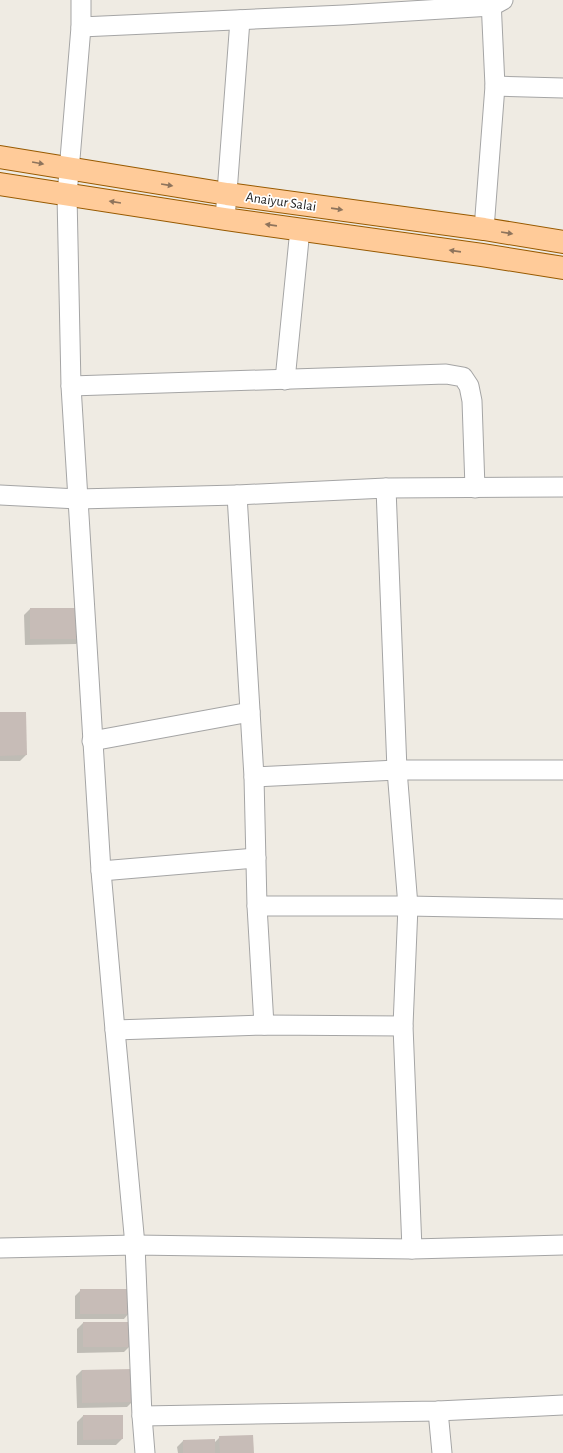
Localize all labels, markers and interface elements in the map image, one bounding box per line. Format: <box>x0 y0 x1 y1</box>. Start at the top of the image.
one-way arrow <box>32 160 45 166</box>
one-way arrow <box>161 182 173 188</box>
street label: Anaiyur Salai <box>245 190 317 214</box>
one-way arrow <box>109 199 121 205</box>
one-way arrow <box>331 206 343 212</box>
one-way arrow <box>265 222 277 228</box>
one-way arrow <box>501 230 513 236</box>
one-way arrow <box>449 248 461 254</box>

